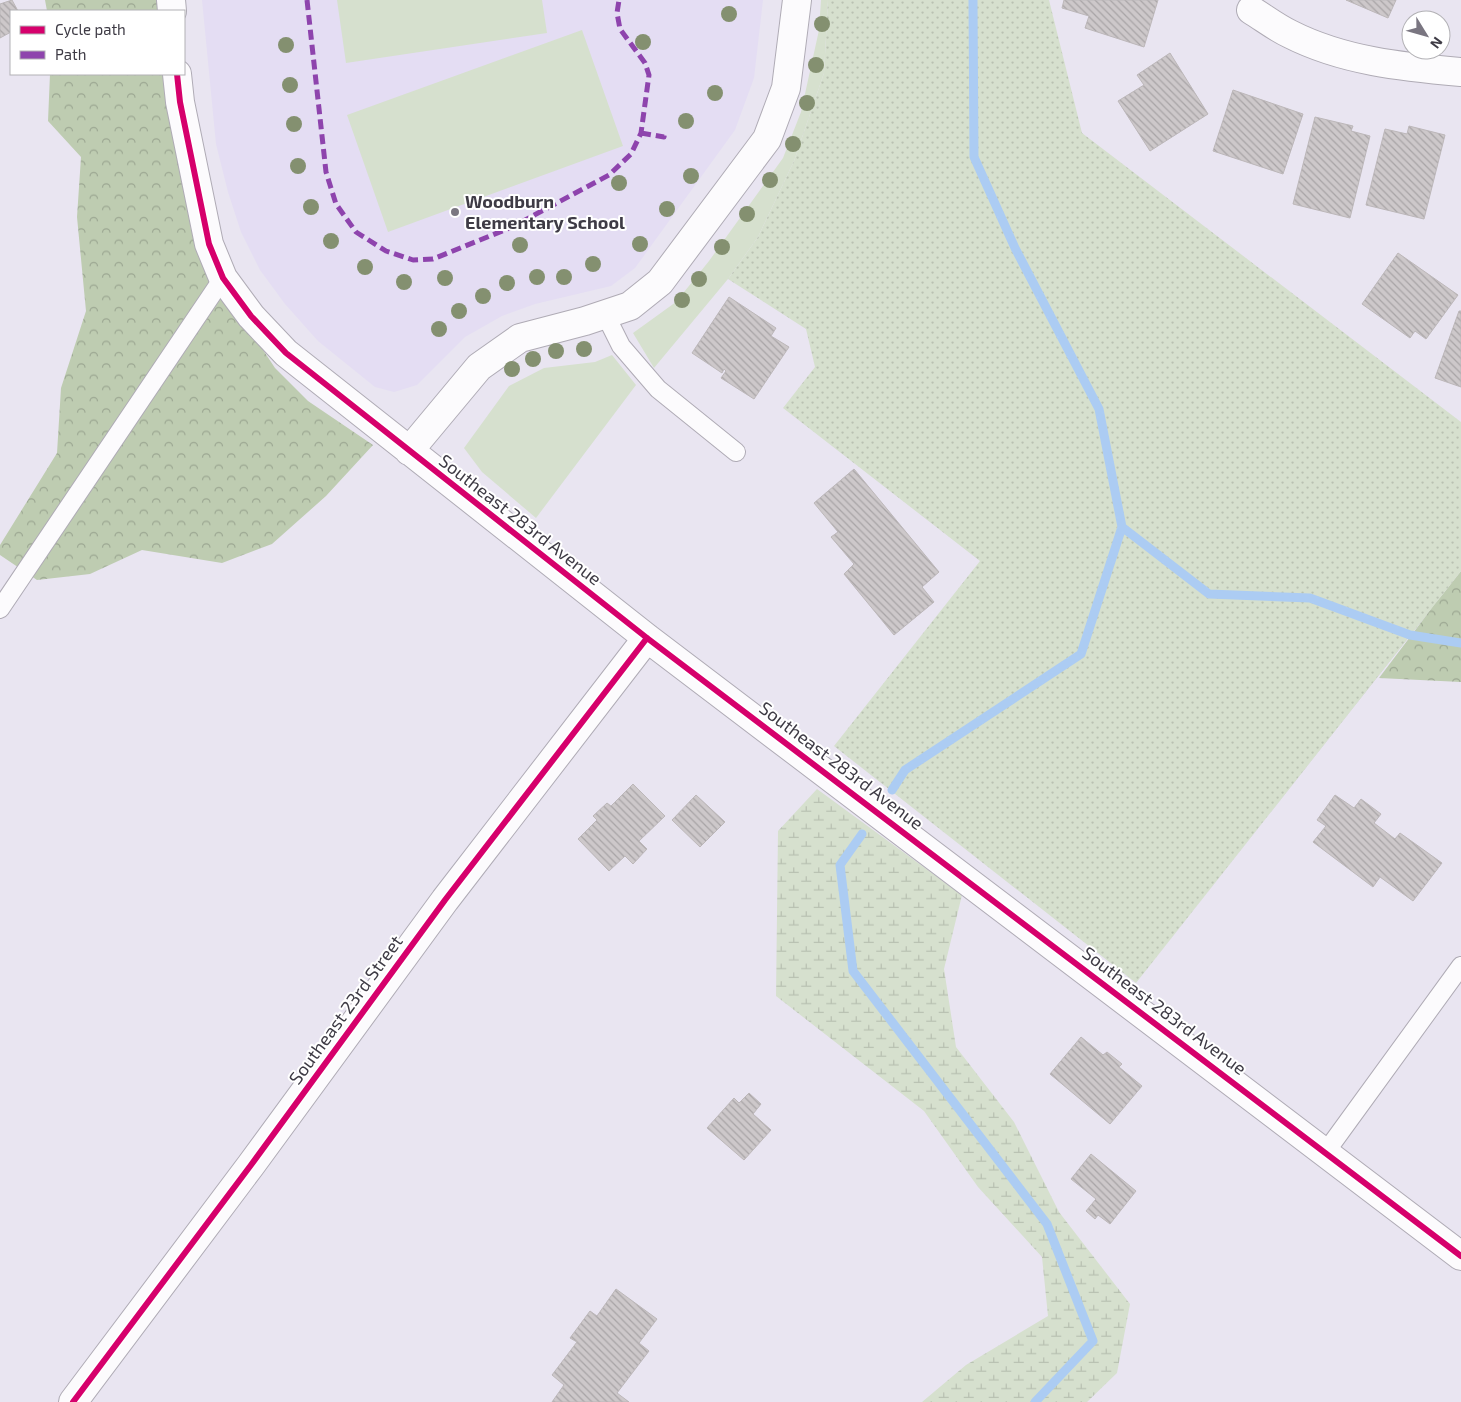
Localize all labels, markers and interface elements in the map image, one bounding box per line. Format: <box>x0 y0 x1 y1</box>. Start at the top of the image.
legend <box>10 10 185 75</box>
north arrow <box>1401 10 1451 60</box>
text: Cycle path <box>55 20 126 38</box>
text: N <box>1427 34 1447 52</box>
text: Path <box>55 45 86 63</box>
place label: Woodburn Elementary School <box>465 190 625 233</box>
marker: Woodburn Elementary School <box>449 206 461 218</box>
street label: Southeast 283rd Avenue <box>435 449 606 589</box>
street label: Southeast 283rd Avenue <box>755 696 928 834</box>
street label: Southeast 23rd Street <box>284 930 407 1088</box>
street label: Southeast 283rd Avenue <box>1078 941 1251 1079</box>

